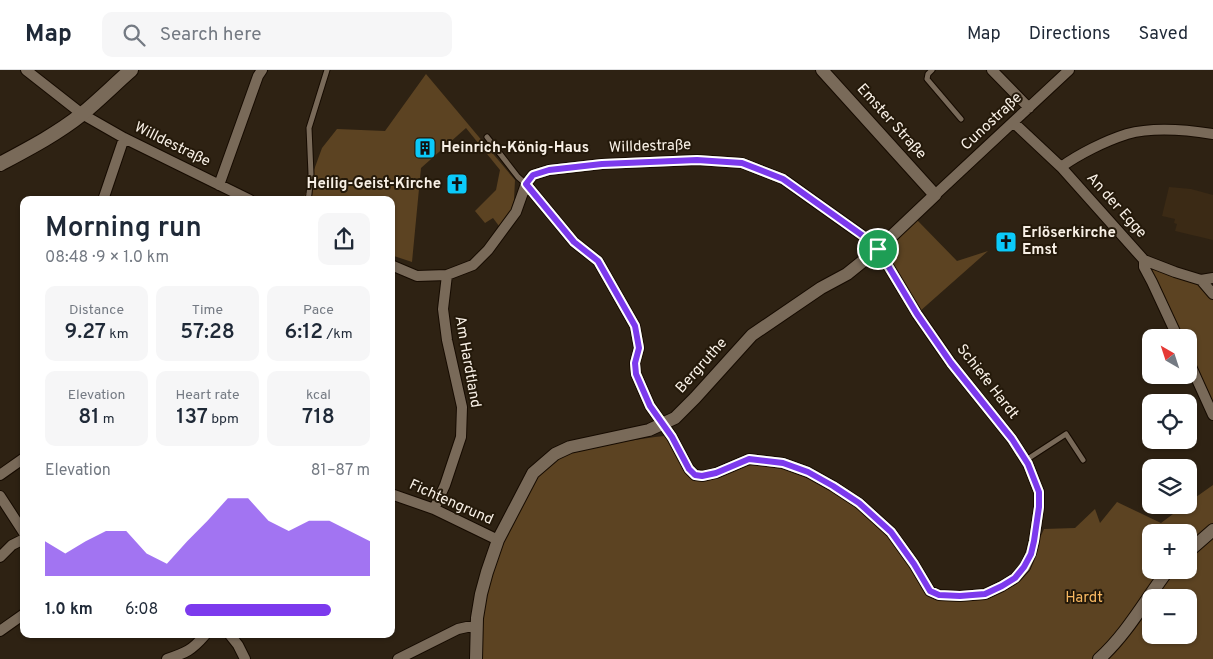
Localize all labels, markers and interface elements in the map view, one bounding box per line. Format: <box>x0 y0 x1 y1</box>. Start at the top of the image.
search box <box>102 12 452 57</box>
text: Map <box>25 20 72 50</box>
icon: search <box>120 21 148 49</box>
text: Search here <box>160 23 261 47</box>
text: Map <box>967 23 1001 46</box>
text: Directions <box>1029 23 1111 46</box>
text: Saved <box>1139 23 1188 46</box>
street label: Emster Straße <box>852 80 930 164</box>
street label: Cunostraße <box>957 89 1027 155</box>
street label: Willdestraße <box>131 118 213 172</box>
building icon: Heinrich-König-Haus <box>413 136 437 160</box>
street label: Willdestraße <box>609 136 691 158</box>
place label: Heinrich-König-Haus <box>441 139 589 158</box>
street label: An der Egge <box>1082 169 1150 243</box>
church icon: Heilig-Geist-Kirche <box>445 172 469 196</box>
place label: Heilig-Geist-Kirche <box>307 175 441 194</box>
text: Morning run <box>45 211 202 247</box>
button: share <box>318 213 370 265</box>
place label: Erlöserkirche Emst <box>1022 224 1116 260</box>
pin <box>857 228 899 270</box>
church icon: Erlöserkirche Emst <box>994 230 1018 254</box>
icon: arrive <box>864 235 892 263</box>
text: 08:48 · 9 × 1.0 km <box>45 248 169 268</box>
text: Distance <box>69 302 124 319</box>
text: Time <box>192 302 223 319</box>
text: Pace <box>303 302 334 319</box>
street label: Am Hardtland <box>450 315 484 409</box>
text: 9.27 <box>64 319 106 346</box>
text: 57:28 <box>180 319 235 346</box>
text: 6:12 <box>284 319 323 346</box>
text: km <box>106 326 129 343</box>
text: /km <box>323 326 353 343</box>
north arrow <box>1142 329 1198 384</box>
map controls <box>1142 329 1197 644</box>
street label: Bergruthe <box>672 334 732 398</box>
street label: Schiefe Hardt <box>952 341 1022 423</box>
text: Elevation <box>68 387 125 404</box>
text: Heart rate <box>175 387 240 404</box>
text: kcal <box>306 387 331 404</box>
button: locate <box>1142 394 1197 449</box>
text: 81 <box>78 404 100 431</box>
text: 137 <box>176 404 208 431</box>
text: 718 <box>302 404 335 431</box>
text: m <box>100 411 115 428</box>
text: bpm <box>208 411 239 428</box>
button: layers <box>1142 459 1197 514</box>
text: Elevation <box>45 461 111 481</box>
text: 81–87 m <box>311 461 370 481</box>
street label: Fichtengrund <box>406 476 496 530</box>
button: + <box>1142 524 1197 579</box>
park label: Hardt <box>1065 589 1103 608</box>
button: − <box>1142 589 1197 644</box>
text: 1.0 km <box>45 600 93 620</box>
text: 6:08 <box>125 600 158 620</box>

